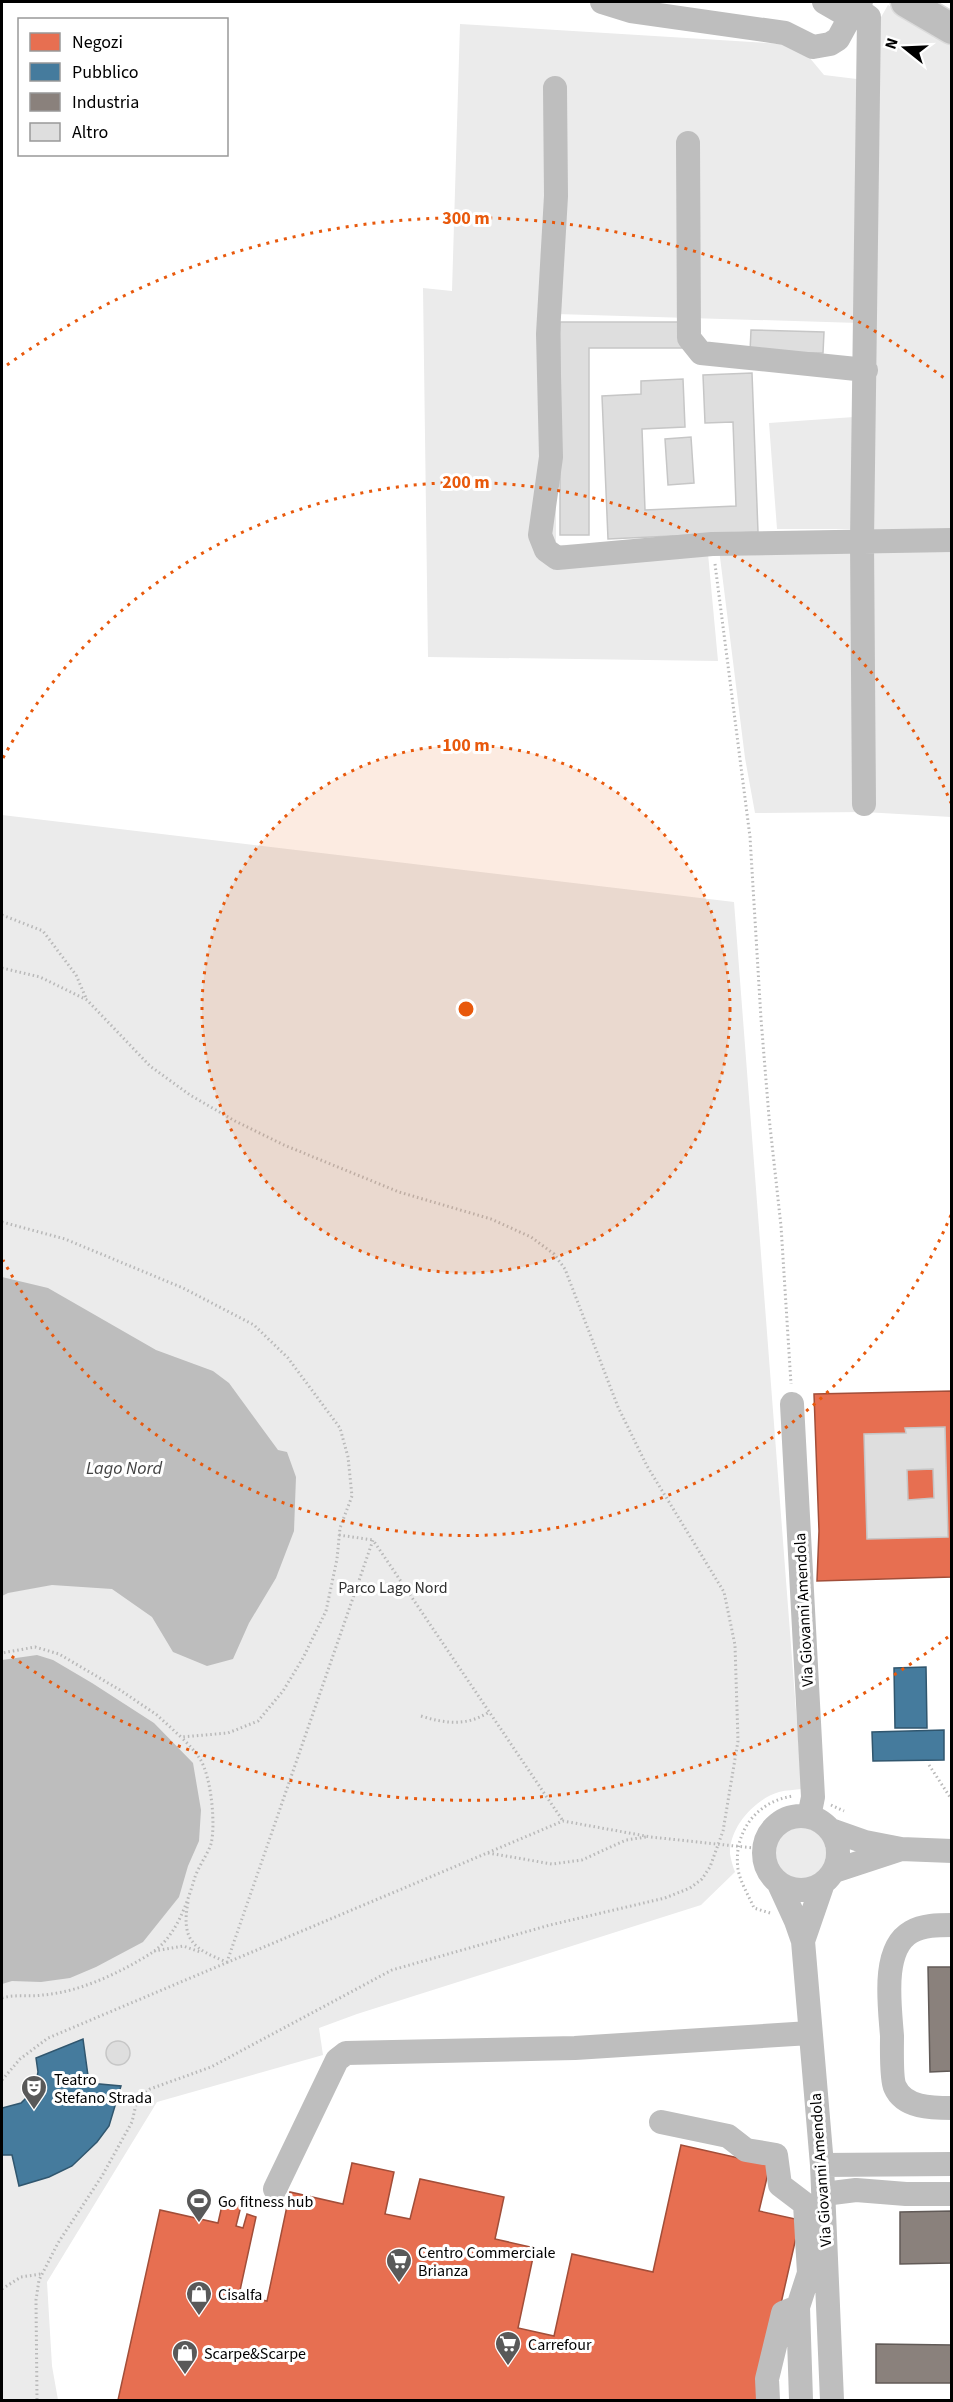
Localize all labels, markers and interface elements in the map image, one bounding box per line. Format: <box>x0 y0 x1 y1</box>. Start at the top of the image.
legend <box>18 18 228 156</box>
north arrow <box>875 18 935 78</box>
text: Negozi <box>72 30 123 55</box>
text: N <box>880 35 904 52</box>
text: Pubblico <box>72 60 139 85</box>
text: Industria <box>72 90 139 115</box>
text: Altro <box>72 120 108 145</box>
text: 300 m <box>442 206 490 231</box>
text: 200 m <box>442 470 490 495</box>
text: 100 m <box>442 733 490 758</box>
centre of rings <box>456 999 476 1019</box>
water label: Lago Nord <box>86 1456 162 1481</box>
street label: Via Giovanni Amendola <box>789 1532 819 1687</box>
park label: Parco Lago Nord <box>338 1577 448 1599</box>
place label: Teatro Stefano Strada <box>54 2069 152 2109</box>
theatre icon: Teatro Stefano Strada <box>19 2073 49 2111</box>
street label: Via Giovanni Amendola <box>805 2092 837 2248</box>
sports icon: Go fitness hub <box>184 2186 214 2224</box>
place label: Go fitness hub <box>218 2191 313 2213</box>
place label: Centro Commerciale Brianza <box>418 2242 556 2282</box>
supermarket icon: Centro Commerciale Brianza <box>384 2246 414 2284</box>
shop icon: Cisalfa <box>184 2279 214 2317</box>
place label: Cisalfa <box>218 2284 262 2306</box>
supermarket icon: Carrefour <box>493 2329 523 2367</box>
place label: Carrefour <box>528 2334 592 2356</box>
shop icon: Scarpe&Scarpe <box>170 2338 200 2376</box>
place label: Scarpe&Scarpe <box>204 2343 306 2365</box>

